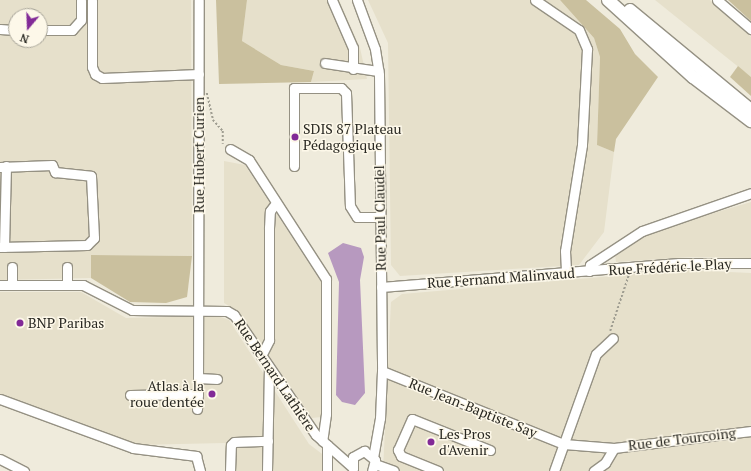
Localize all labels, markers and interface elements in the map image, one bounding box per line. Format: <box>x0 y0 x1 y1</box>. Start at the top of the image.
north arrow <box>8 8 48 48</box>
text: N <box>18 30 31 46</box>
street label: Rue Hubert Curien <box>191 97 207 213</box>
place label: SDIS 87 Plateau Pédagogique <box>303 121 402 154</box>
marker: SDIS 87 Plateau Pédagogique <box>290 132 300 142</box>
street label: Rue Paul Claudel <box>371 165 389 271</box>
street label: Rue Frédéric le Play <box>608 255 732 279</box>
street label: Rue Fernand Malinvaud <box>426 264 576 292</box>
place label: BNP Paribas <box>28 315 104 331</box>
street label: Rue Bernard Lathière <box>231 316 319 434</box>
marker: BNP Paribas <box>15 318 25 328</box>
street label: Rue Jean-Baptiste Say <box>406 375 540 441</box>
place label: Atlas à la roue dentée <box>130 378 204 410</box>
marker: Atlas à la roue dentée <box>207 389 217 399</box>
street label: Rue de Tourcoing <box>627 424 737 454</box>
place label: Les Pros d'Avenir <box>439 426 491 458</box>
marker: Les Pros d'Avenir <box>426 437 436 447</box>

